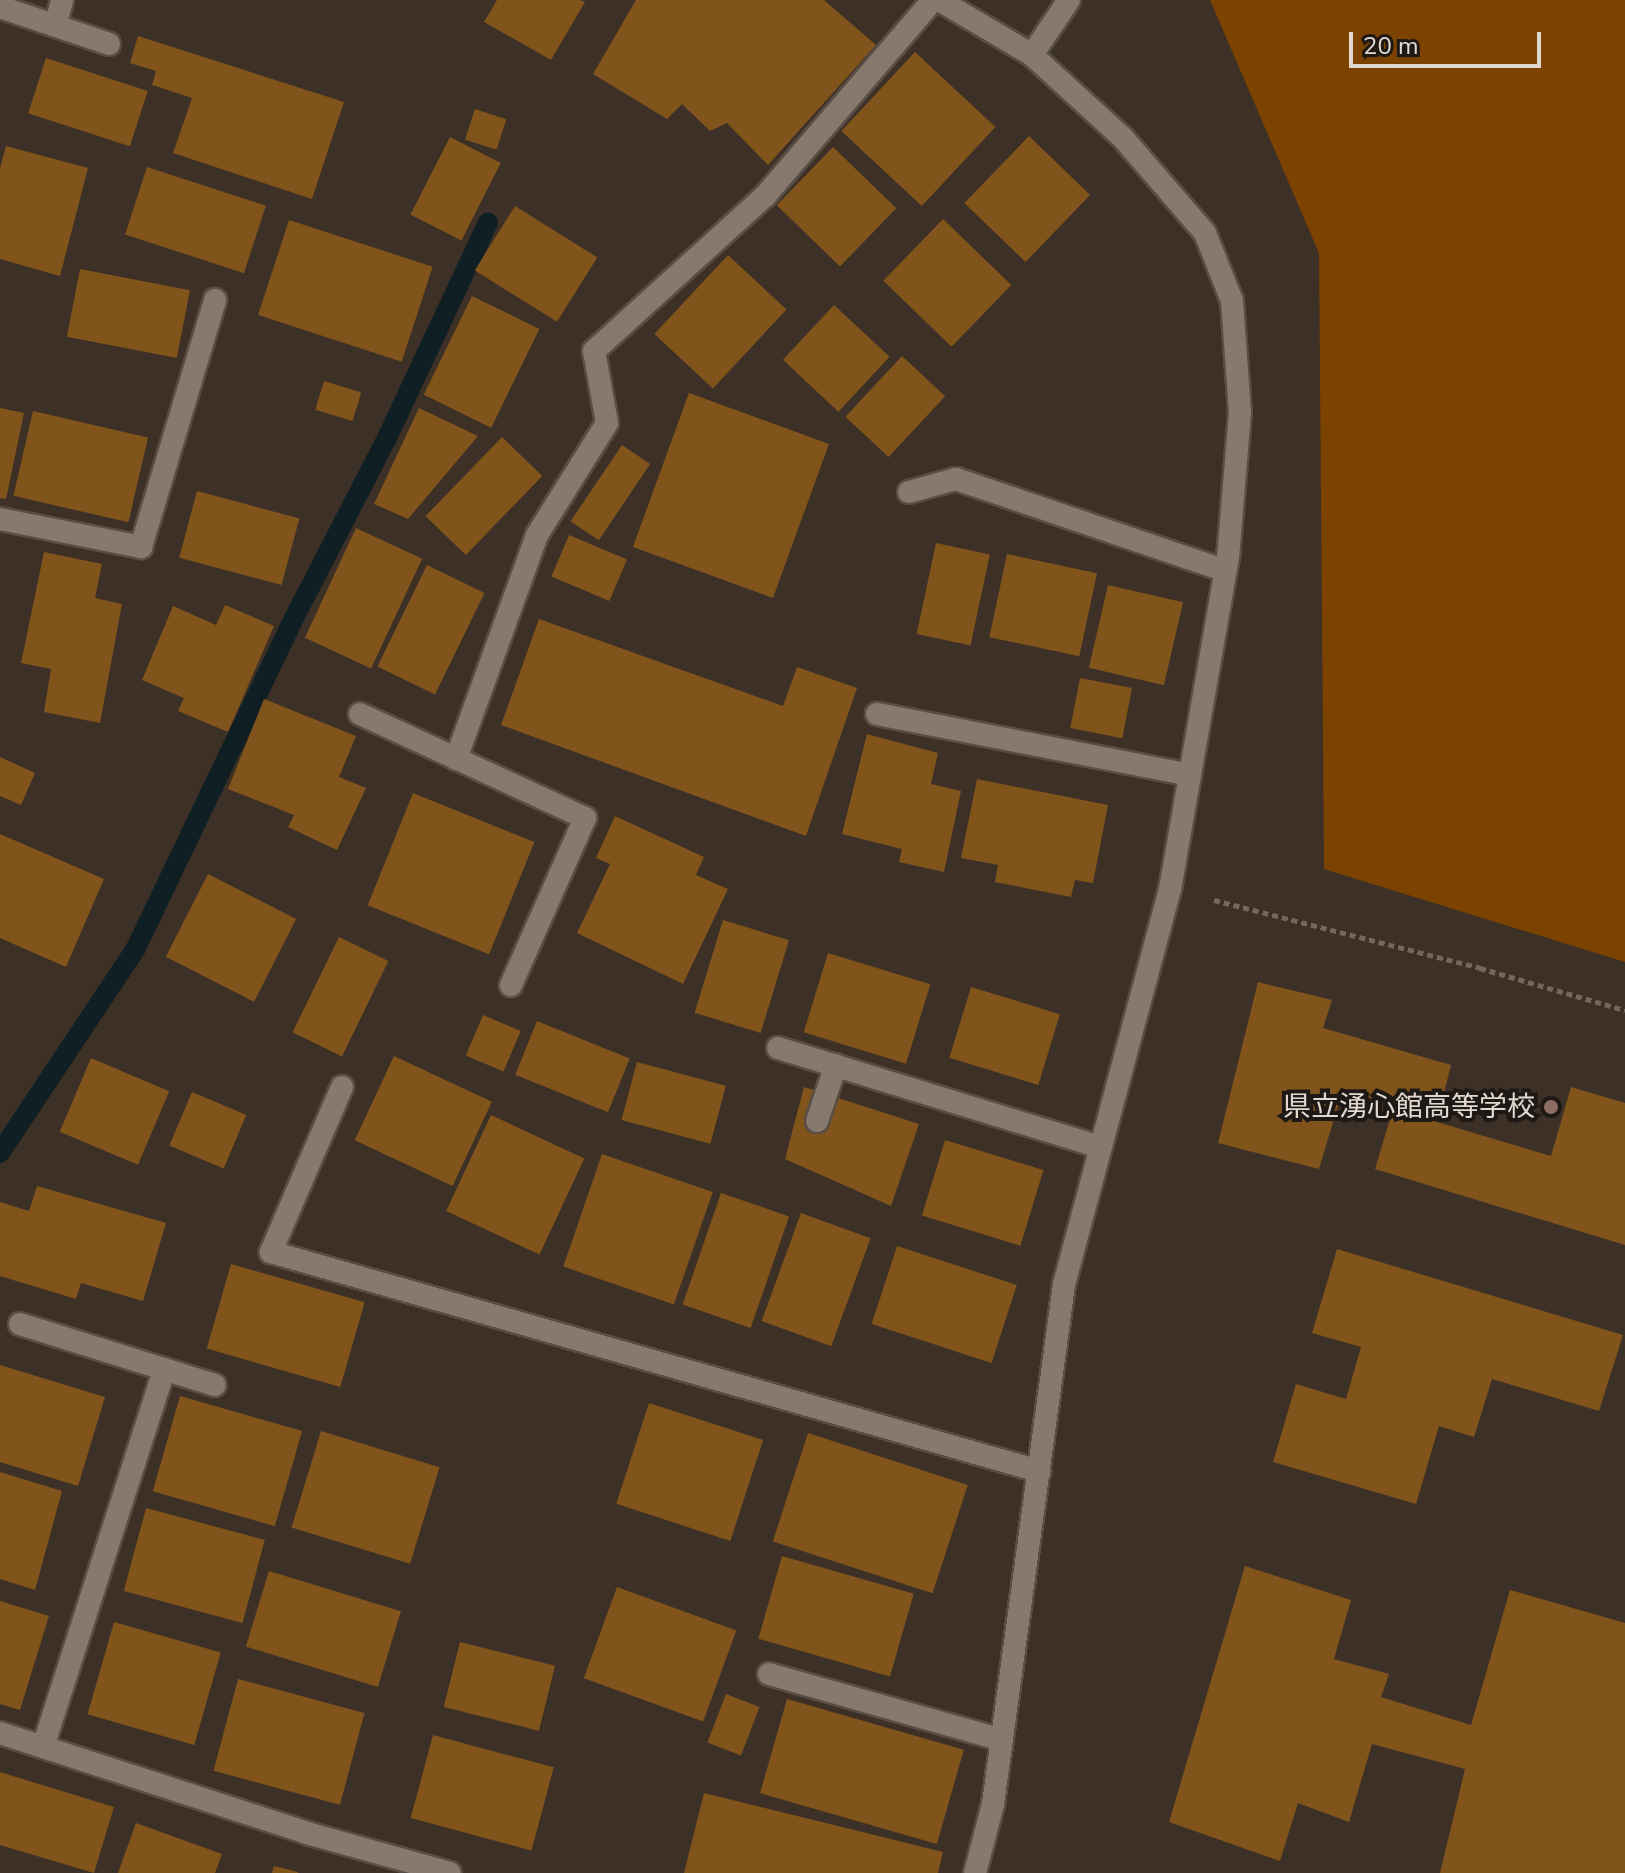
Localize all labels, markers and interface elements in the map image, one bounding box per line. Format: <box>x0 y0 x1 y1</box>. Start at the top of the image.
scale bar <box>1353 16 1545 66</box>
text: 20 m <box>1363 30 1419 62</box>
place label: 県立湧心館高等学校 <box>1283 1090 1535 1124</box>
marker: 県立湧心館高等学校 <box>1542 1098 1560 1116</box>

